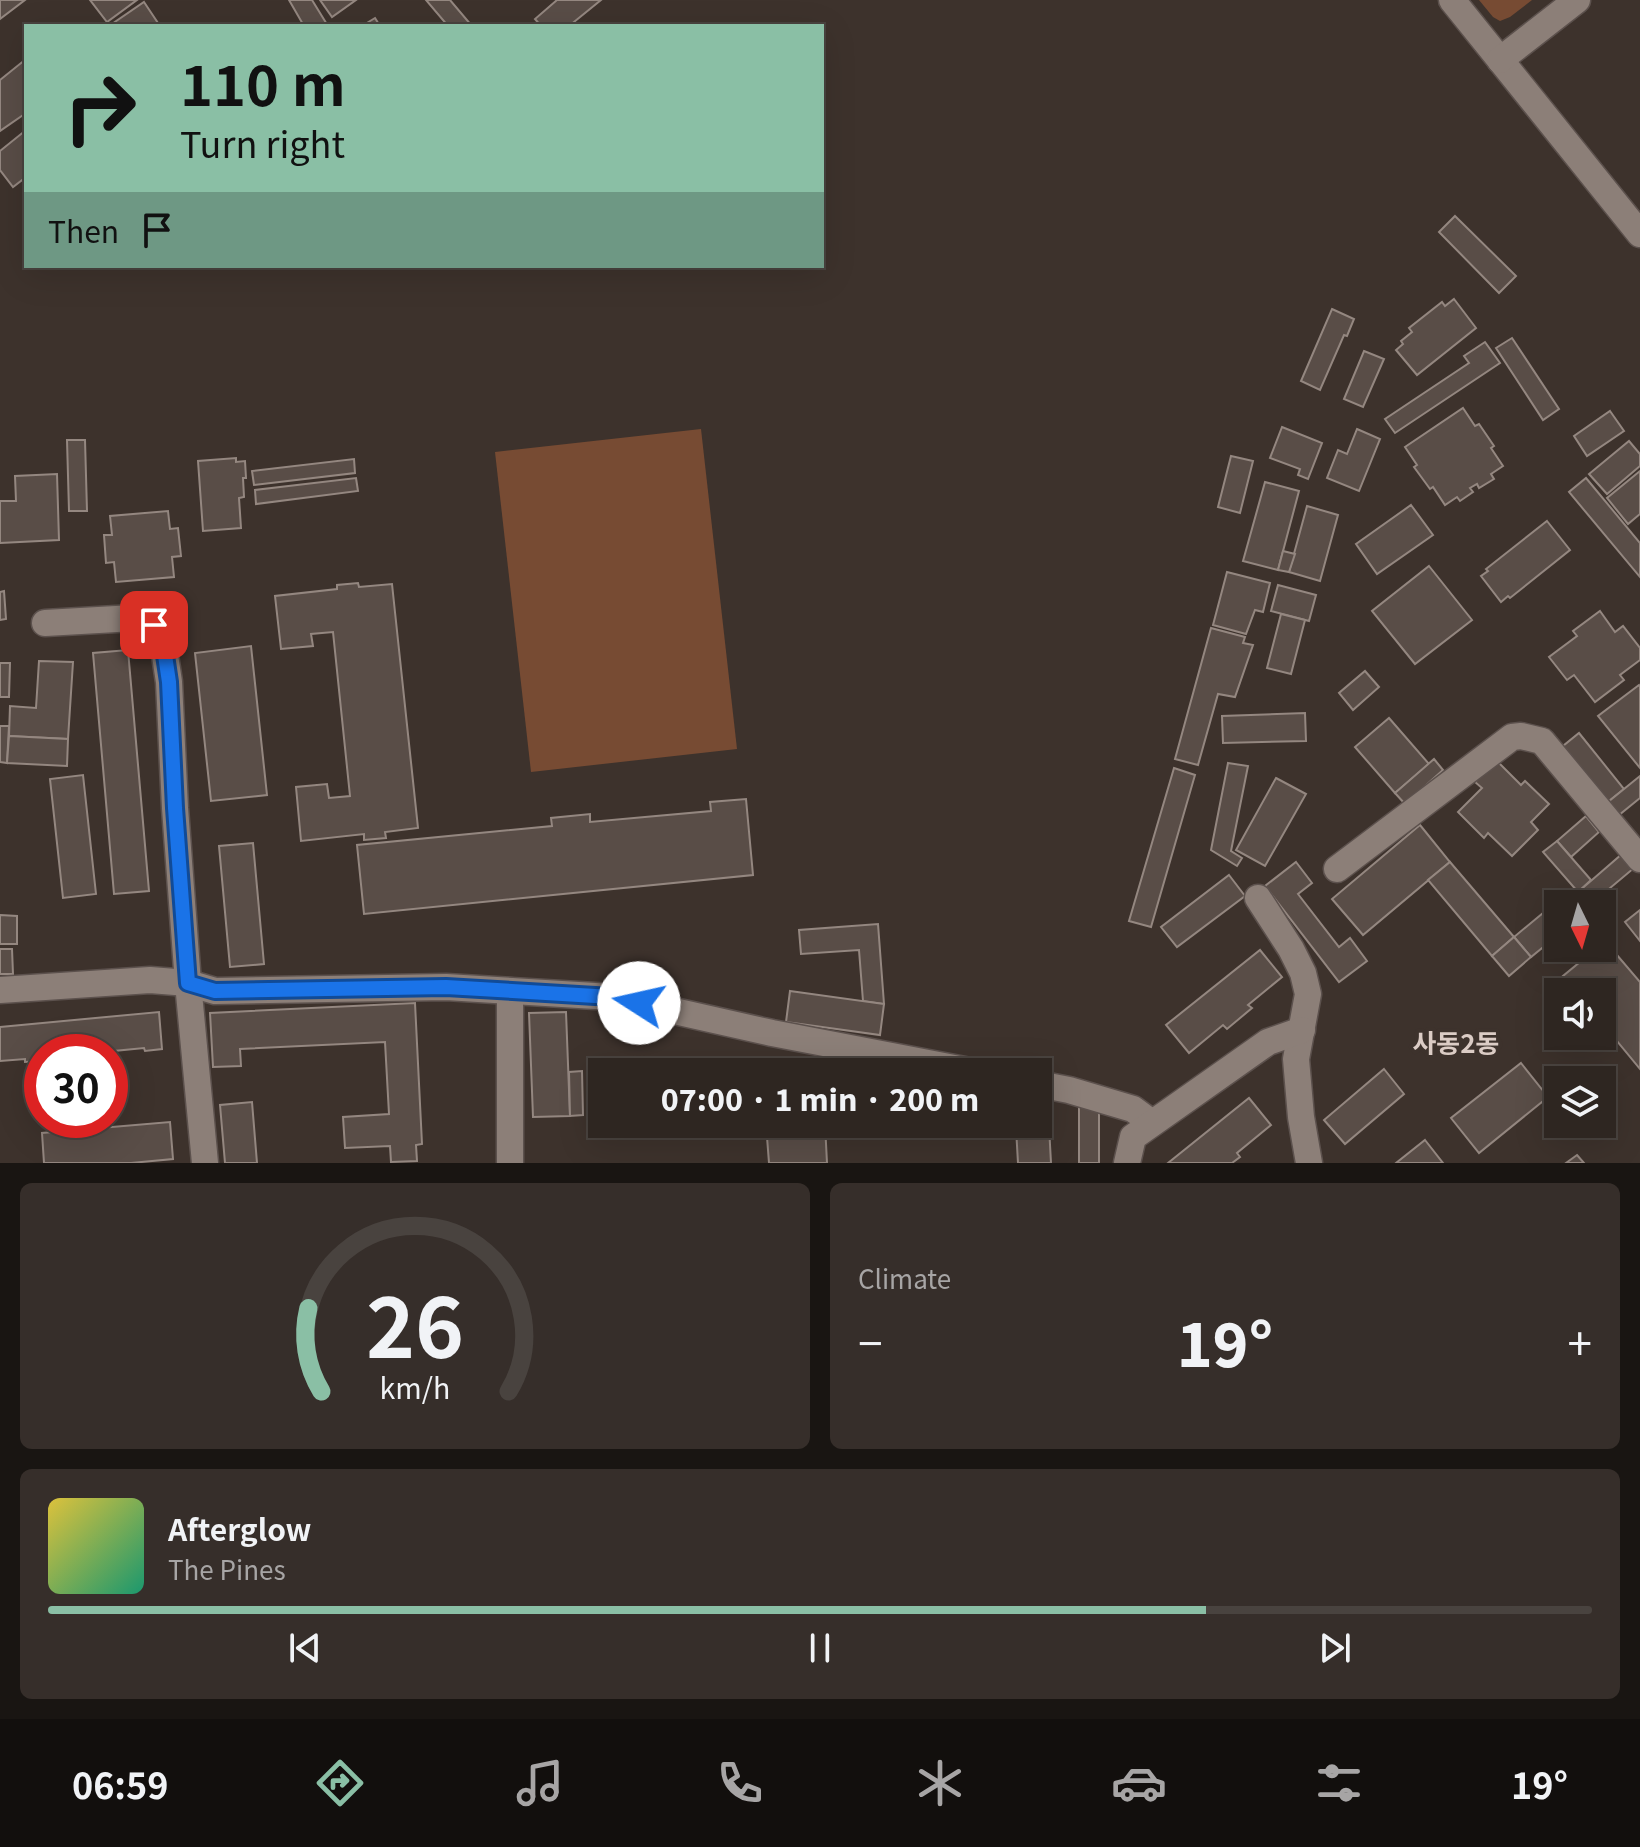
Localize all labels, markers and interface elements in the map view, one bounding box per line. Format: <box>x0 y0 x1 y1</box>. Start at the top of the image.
text: 110 m <box>180 41 346 122</box>
icon: right <box>48 56 152 160</box>
text: Turn right <box>180 116 345 168</box>
text: Then <box>48 208 119 252</box>
icon: arrive <box>135 208 179 252</box>
pin <box>120 591 188 659</box>
icon: arrive <box>132 603 176 647</box>
north arrow <box>1544 890 1616 962</box>
map controls <box>1544 890 1616 1138</box>
position arrow <box>597 961 681 1045</box>
button: sound <box>1544 978 1616 1050</box>
district label: 사동2동 <box>1412 1023 1500 1060</box>
speed limit sign: 30 <box>24 1034 128 1138</box>
button: layers <box>1544 1066 1616 1138</box>
text: 07:00 · 1 min · 200 m <box>661 1076 979 1120</box>
text: Climate <box>858 1259 951 1296</box>
text: 26 <box>366 1261 464 1382</box>
text: 19° <box>1177 1297 1273 1384</box>
text: − <box>858 1309 882 1373</box>
text: + <box>1568 1309 1592 1373</box>
text: km/h <box>380 1366 450 1407</box>
text: Afterglow <box>168 1506 311 1550</box>
text: The Pines <box>168 1550 286 1587</box>
icon: previous <box>283 1626 327 1670</box>
icon: pause <box>798 1626 842 1670</box>
icon: next <box>1313 1626 1357 1670</box>
icon: directions <box>312 1755 368 1811</box>
icon: music <box>512 1755 568 1811</box>
icon: phone <box>712 1755 768 1811</box>
icon: climate <box>912 1755 968 1811</box>
icon: car <box>1111 1755 1167 1811</box>
icon: filters <box>1311 1755 1367 1811</box>
text: 06:59 <box>72 1757 169 1809</box>
text: 19° <box>1511 1757 1568 1809</box>

